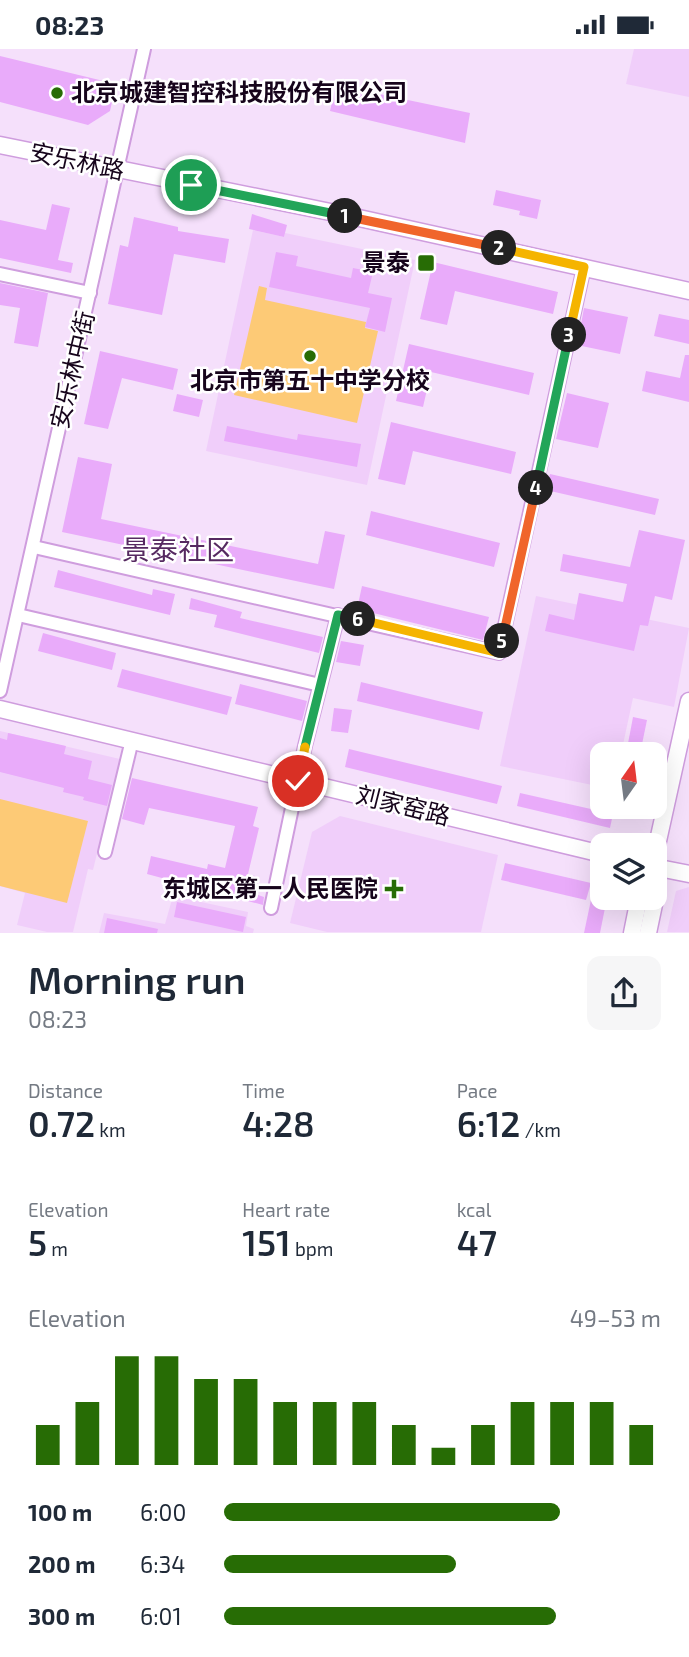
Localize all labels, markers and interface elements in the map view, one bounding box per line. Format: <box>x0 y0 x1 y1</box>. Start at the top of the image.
text: 08:23 <box>35 9 104 40</box>
place label: 北京城建智控科技股份有限公司 <box>71 77 407 106</box>
marker: 北京城建智控科技股份有限公司 <box>49 85 65 101</box>
street label: 安乐林路 <box>27 136 127 185</box>
pin <box>161 155 221 215</box>
icon: arrive <box>172 166 210 204</box>
pin: 1 <box>328 199 362 233</box>
text: 1 <box>340 204 349 227</box>
pin: 2 <box>482 231 516 265</box>
text: 2 <box>493 236 504 259</box>
place label: 景泰 <box>362 247 410 276</box>
marker: 景泰 <box>416 253 436 273</box>
street label: 安乐林中街 <box>44 308 99 431</box>
pin: 3 <box>552 317 586 353</box>
text: 3 <box>563 323 574 346</box>
marker: 北京市第五十中学分校 <box>302 348 318 364</box>
place label: 北京市第五十中学分校 <box>190 365 430 394</box>
pin: 4 <box>518 471 554 506</box>
text: 4 <box>529 476 542 499</box>
district label: 景泰社区 <box>122 532 234 566</box>
pin: 6 <box>340 601 376 637</box>
text: 6 <box>352 607 363 630</box>
pin: 5 <box>484 623 520 659</box>
text: 5 <box>496 629 507 652</box>
north arrow <box>590 742 667 819</box>
map controls <box>590 742 667 910</box>
pin <box>268 751 328 811</box>
icon: check <box>279 762 317 800</box>
street label: 刘家窑路 <box>353 779 453 830</box>
button: layers <box>590 833 667 910</box>
place label: 东城区第一人民医院 <box>162 873 378 902</box>
marker: 东城区第一人民医院 <box>384 879 404 899</box>
text: Morning run <box>28 956 246 1002</box>
button: share <box>587 956 661 1030</box>
text: 08:23 <box>28 1005 87 1033</box>
text: Distance <box>28 1079 103 1102</box>
text: Time <box>242 1079 285 1102</box>
text: Pace <box>457 1079 498 1102</box>
text: 0.72 <box>28 1102 95 1144</box>
text: 4:28 <box>242 1102 315 1144</box>
text: 6:12 <box>457 1102 520 1144</box>
text: km <box>95 1118 126 1141</box>
text: /km <box>520 1118 561 1141</box>
text: Elevation <box>28 1198 109 1221</box>
text: Heart rate <box>242 1198 330 1221</box>
text: kcal <box>457 1198 491 1221</box>
text: 5 <box>28 1221 47 1263</box>
text: 151 <box>242 1221 291 1263</box>
text: 47 <box>457 1221 497 1263</box>
text: m <box>47 1237 68 1260</box>
text: bpm <box>291 1237 333 1260</box>
text: Elevation <box>28 1304 126 1332</box>
text: 49–53 m <box>570 1304 661 1332</box>
text: 100 m <box>28 1498 92 1526</box>
text: 6:00 <box>140 1498 186 1526</box>
text: 200 m <box>28 1550 96 1578</box>
text: 6:34 <box>140 1550 186 1578</box>
text: 300 m <box>28 1602 95 1630</box>
text: 6:01 <box>140 1602 182 1630</box>

